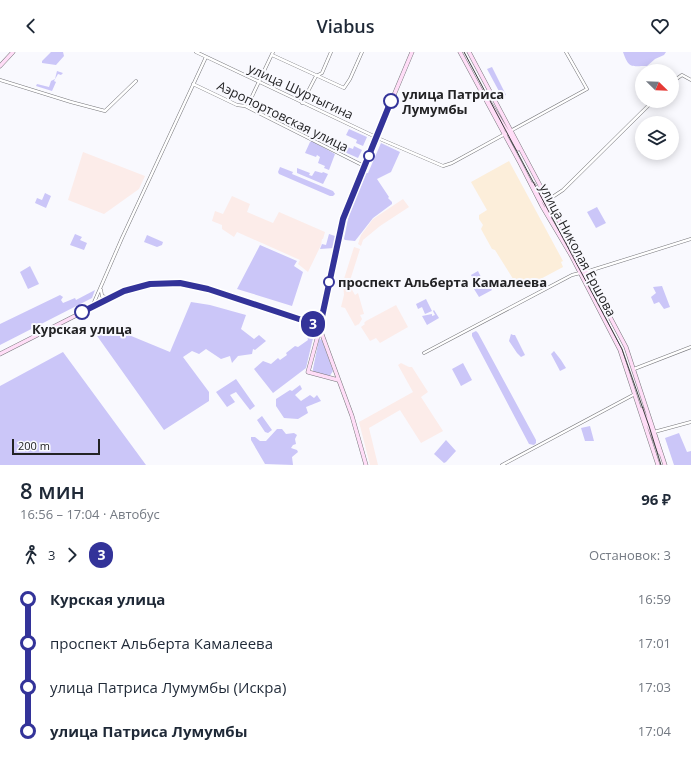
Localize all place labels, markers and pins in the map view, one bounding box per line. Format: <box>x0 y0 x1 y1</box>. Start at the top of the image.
place label: улица Патриса Лумумбы <box>402 85 504 118</box>
marker: улица Патриса Лумумбы <box>383 93 399 109</box>
unlabelled marker <box>363 150 375 162</box>
place label: проспект Альберта Камалеева <box>338 273 547 291</box>
marker: проспект Альберта Камалеева <box>323 276 335 288</box>
marker: Курская улица <box>74 304 90 320</box>
place label: Курская улица <box>32 320 132 338</box>

